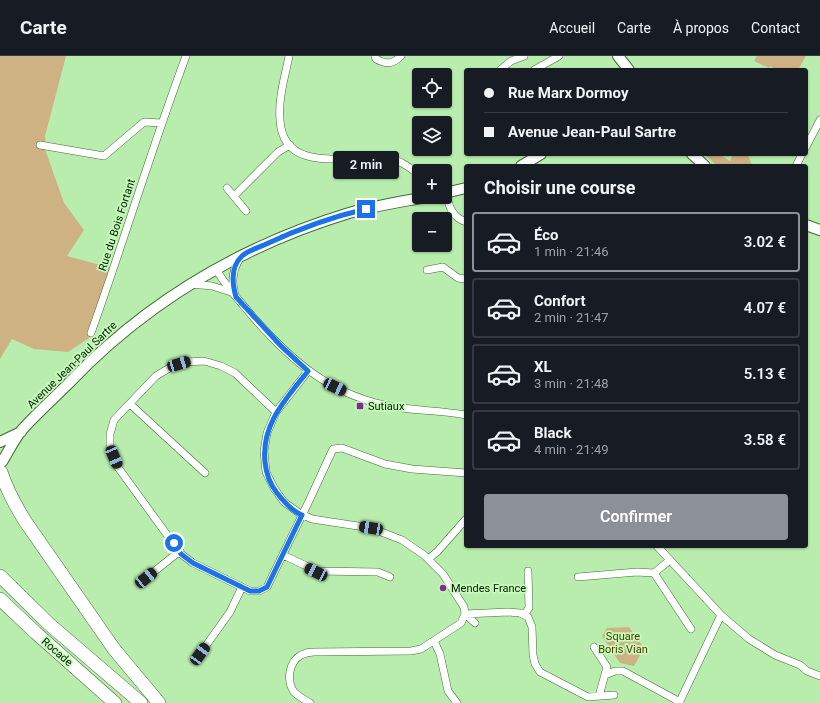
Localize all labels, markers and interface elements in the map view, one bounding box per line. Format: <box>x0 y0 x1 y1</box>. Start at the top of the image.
text: Carte <box>20 16 67 39</box>
text: Accueil <box>549 20 595 36</box>
text: Carte <box>617 20 651 36</box>
text: À propos <box>673 20 729 36</box>
text: Contact <box>751 20 800 36</box>
map controls <box>412 68 452 252</box>
button: locate <box>412 68 452 108</box>
text: Rue Marx Dormoy <box>508 84 628 102</box>
button: layers <box>412 116 452 156</box>
text: Avenue Jean-Paul Sartre <box>508 123 676 141</box>
callout: 2 min <box>333 151 399 179</box>
text: 2 min <box>350 157 382 172</box>
button: + <box>412 164 452 204</box>
street label: Rue du Bois Fortant <box>96 177 138 273</box>
text: Choisir une course <box>484 177 635 198</box>
route end <box>357 200 375 218</box>
button: − <box>412 212 452 252</box>
icon: car <box>486 224 522 260</box>
text: Éco <box>534 226 559 244</box>
text: 3.02 € <box>744 233 786 251</box>
text: 1 min · 21:46 <box>534 244 609 259</box>
icon: car <box>486 290 522 326</box>
text: Confort <box>534 292 585 310</box>
text: 4.07 € <box>744 299 786 317</box>
text: 2 min · 21:47 <box>534 310 609 325</box>
street label: Avenue Jean-Paul Sartre <box>24 319 120 411</box>
car <box>166 355 192 373</box>
icon: car <box>486 356 522 392</box>
text: XL <box>534 358 552 376</box>
text: 5.13 € <box>744 365 786 383</box>
car <box>322 376 348 398</box>
text: 3 min · 21:48 <box>534 376 609 391</box>
place label: Sutiaux <box>368 400 405 413</box>
marker: Sutiaux <box>355 401 365 411</box>
icon: car <box>486 422 522 458</box>
text: Black <box>534 424 571 442</box>
text: 3.58 € <box>744 431 786 449</box>
text: 4 min · 21:49 <box>534 442 609 457</box>
car <box>104 444 124 470</box>
button: Confirmer <box>484 494 788 540</box>
car <box>358 520 384 536</box>
route start <box>165 534 183 552</box>
car <box>303 561 329 583</box>
car <box>133 566 159 590</box>
place label: Mendes France <box>451 582 526 595</box>
marker: Mendes France <box>438 583 448 593</box>
park label: Square Boris Vian <box>598 630 648 656</box>
street label: Rocade <box>39 635 75 669</box>
car <box>188 641 212 667</box>

